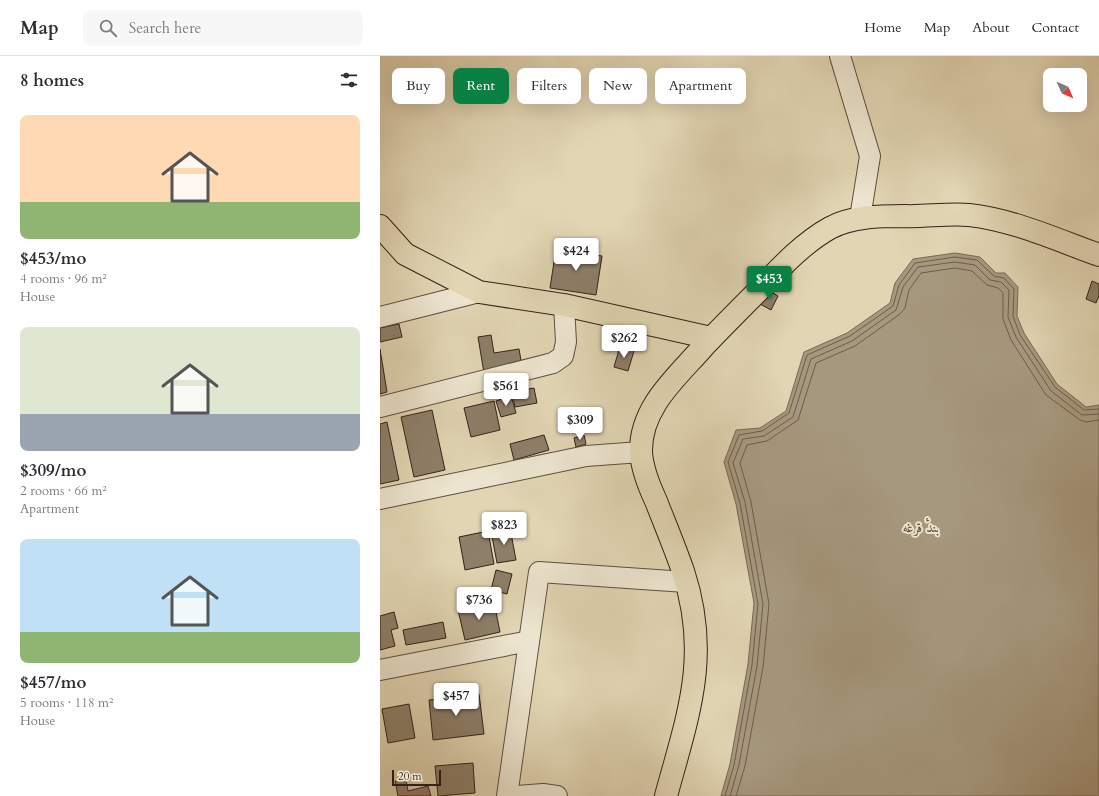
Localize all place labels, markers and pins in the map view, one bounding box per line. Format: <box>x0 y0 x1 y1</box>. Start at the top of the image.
pin: $424 <box>552 238 600 272</box>
pin: $453 <box>745 266 793 300</box>
pin: $262 <box>600 325 648 359</box>
pin: $561 <box>482 373 530 407</box>
pin: $309 <box>556 407 604 441</box>
pin: $823 <box>480 512 528 546</box>
pin: $736 <box>455 587 503 621</box>
pin: $457 <box>432 683 480 717</box>

